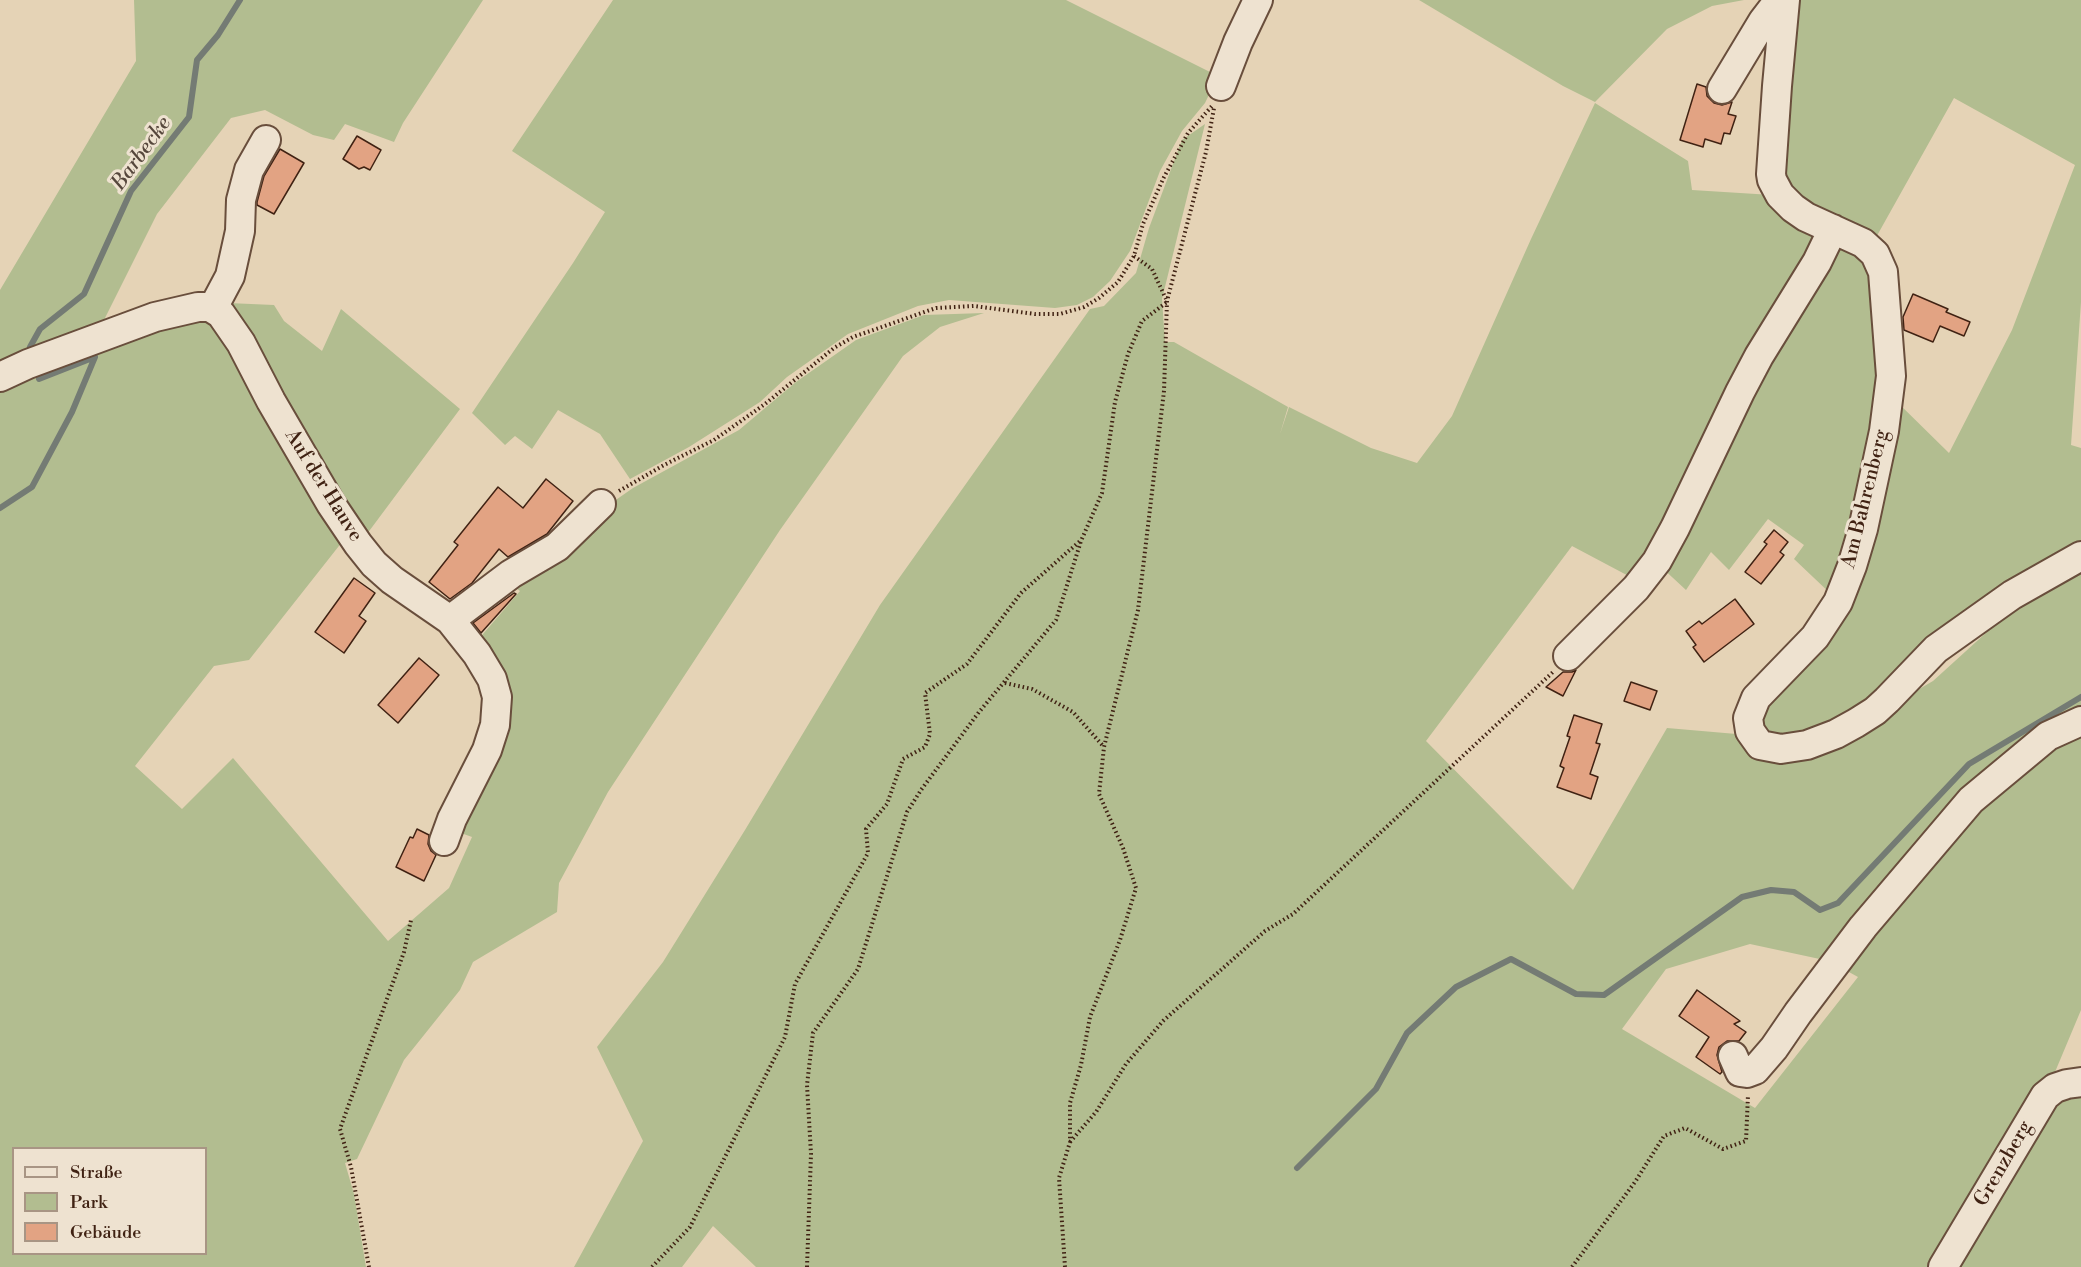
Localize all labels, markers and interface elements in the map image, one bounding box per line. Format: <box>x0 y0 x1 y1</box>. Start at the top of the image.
water label: Barbecke <box>107 112 177 196</box>
street label: Auf der Hauve <box>279 425 367 547</box>
street label: Am Bahrenberg <box>1837 427 1895 571</box>
street label: Grenzberg <box>1970 1117 2038 1211</box>
legend <box>12 1147 207 1255</box>
text: Straße <box>70 1161 123 1184</box>
text: Park <box>70 1191 107 1214</box>
text: Gebäude <box>70 1221 141 1244</box>

